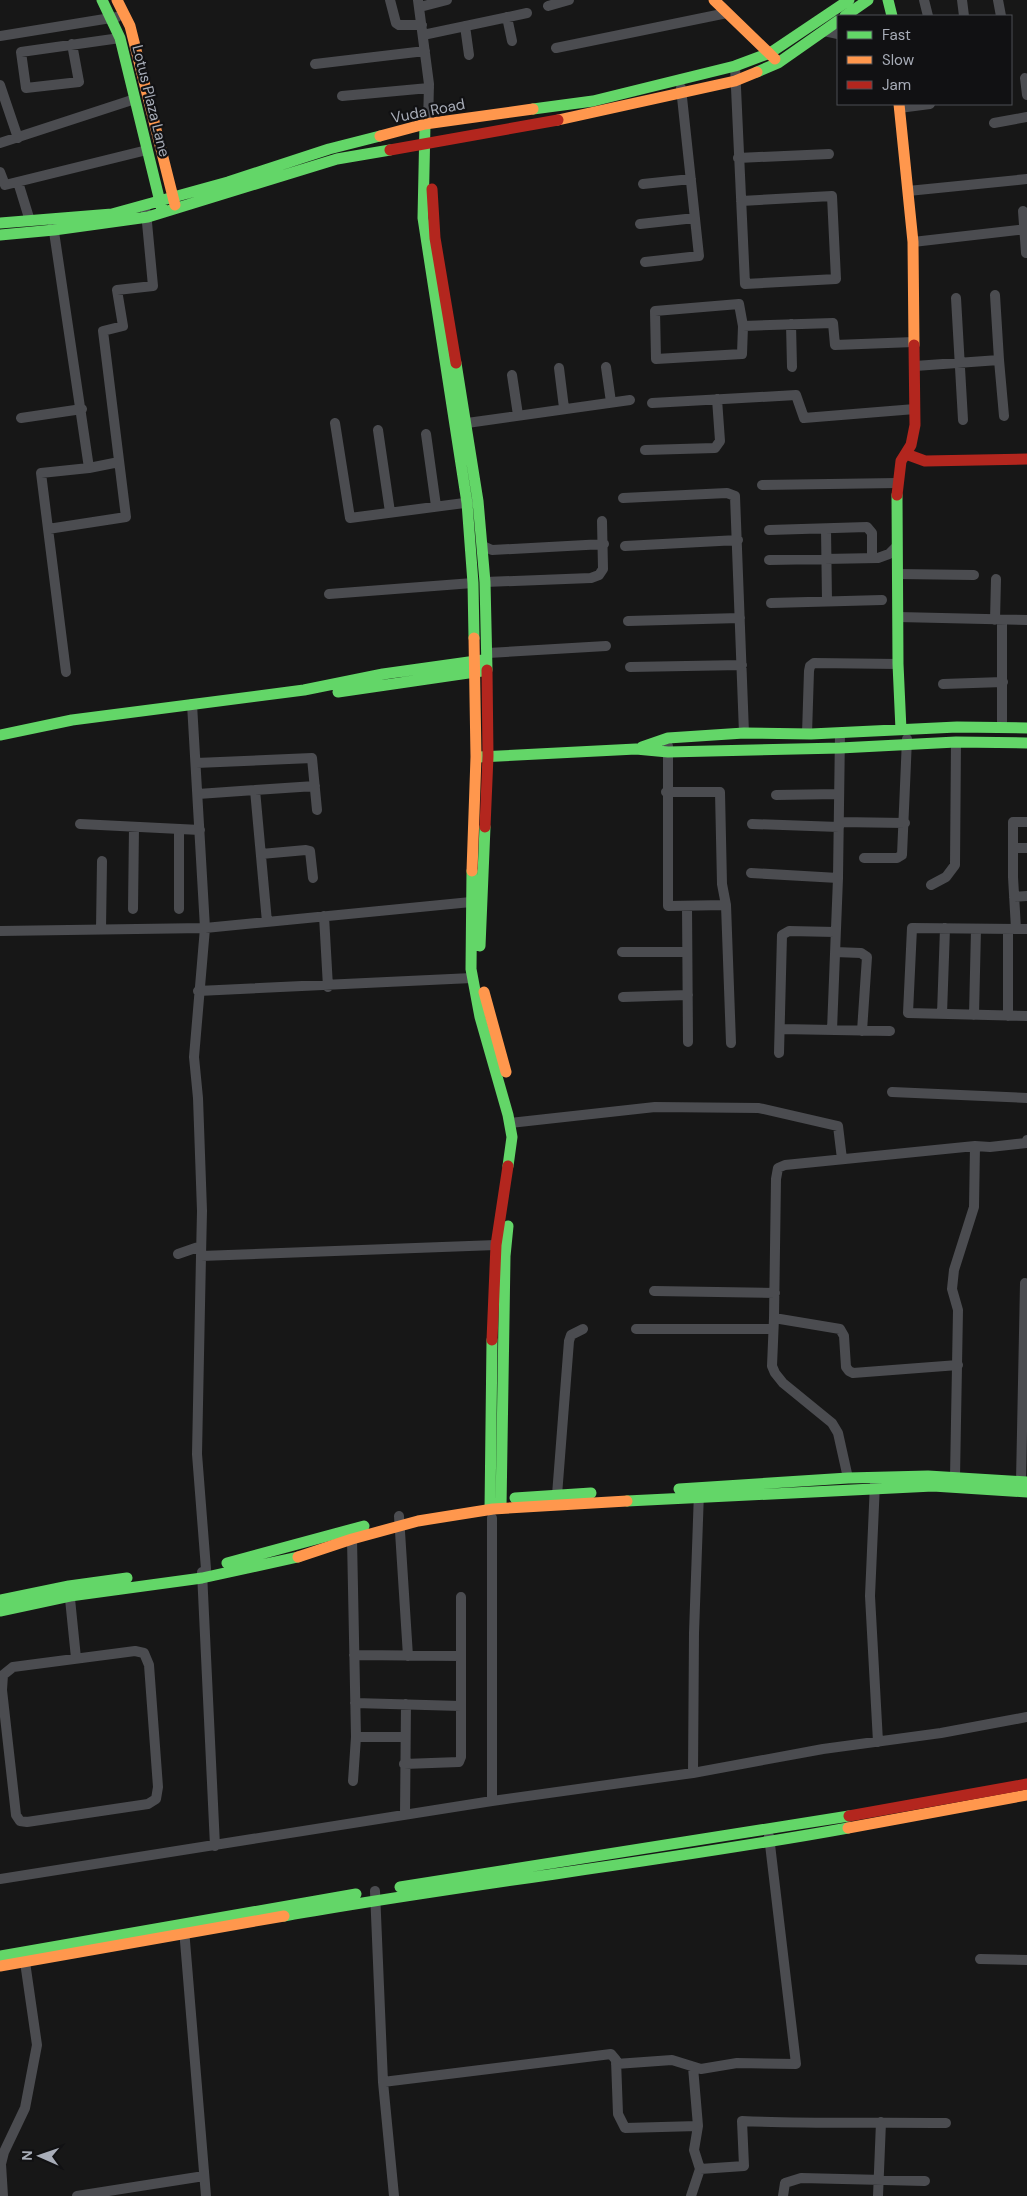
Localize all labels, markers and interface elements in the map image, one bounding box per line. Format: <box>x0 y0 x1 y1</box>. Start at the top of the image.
legend <box>837 15 1012 105</box>
text: Fast <box>882 25 911 45</box>
street label: Lotus Plaza Lane <box>127 43 175 159</box>
text: Slow <box>882 50 915 70</box>
text: Jam <box>882 75 911 95</box>
street label: Vuda Road <box>389 94 467 128</box>
north arrow <box>15 2131 65 2181</box>
text: N <box>18 2150 36 2161</box>

